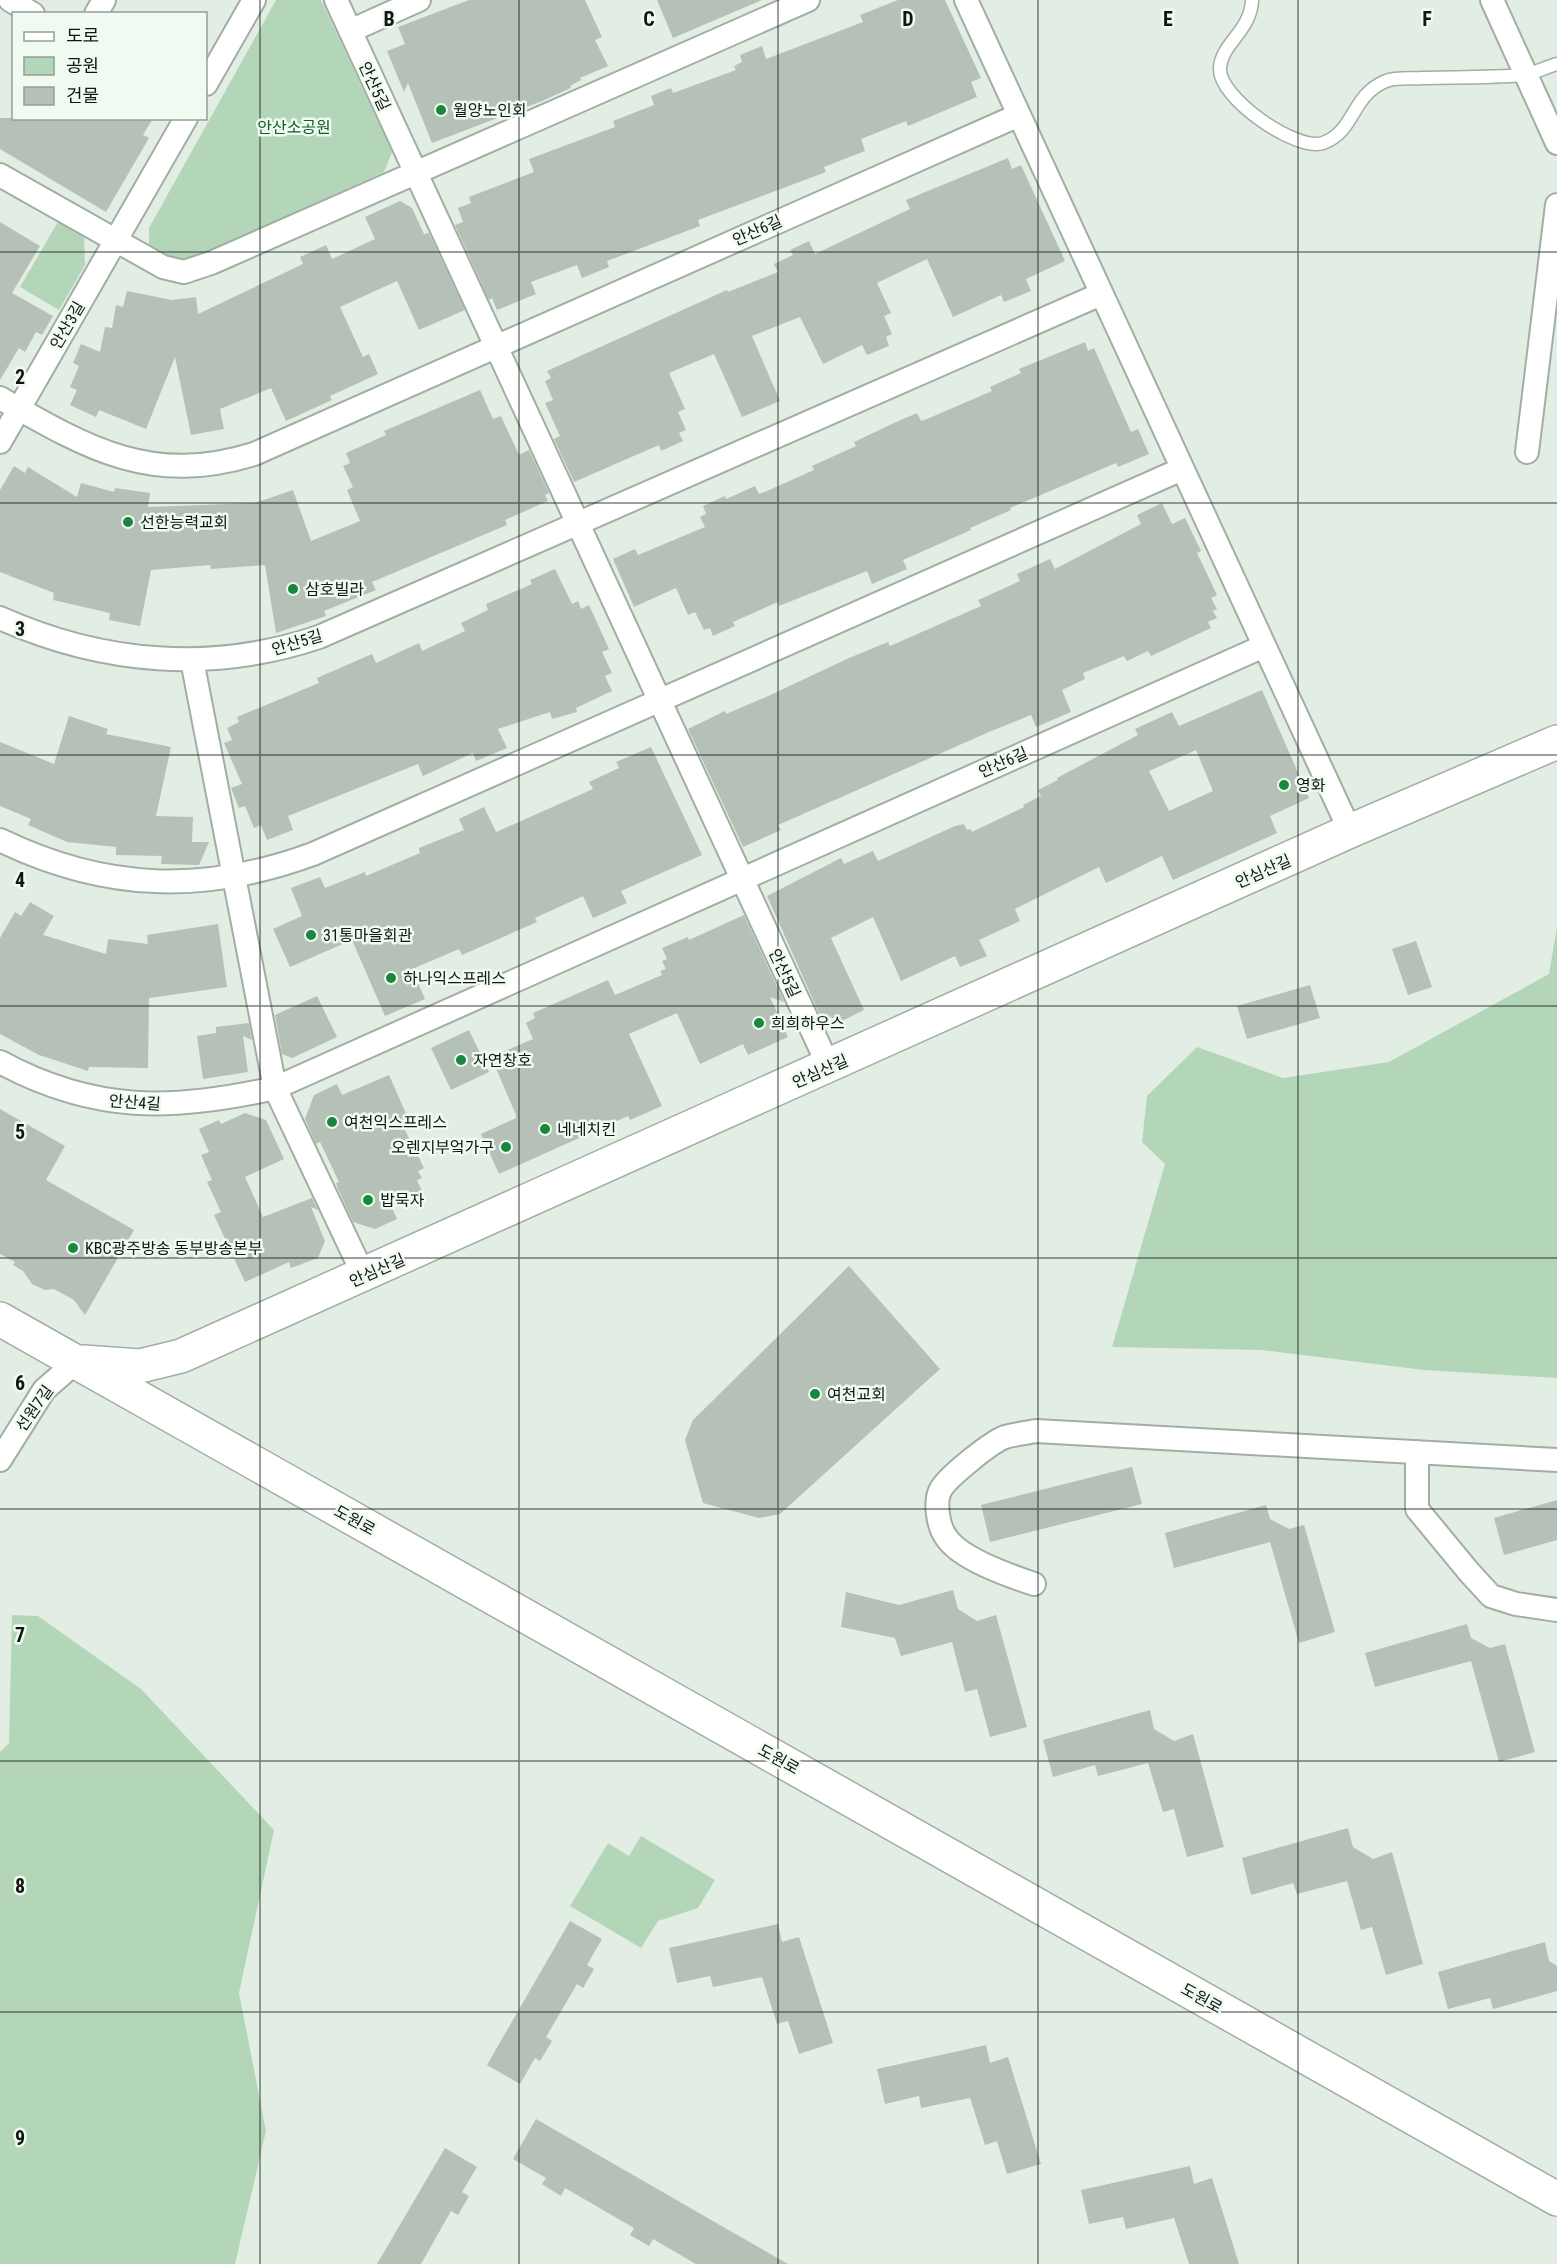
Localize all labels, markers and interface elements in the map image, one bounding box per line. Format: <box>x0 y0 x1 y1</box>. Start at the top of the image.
text: B <box>383 7 395 31</box>
text: C <box>643 7 655 31</box>
text: D <box>902 7 914 31</box>
text: E <box>1163 7 1173 31</box>
text: F <box>1422 7 1432 31</box>
legend <box>12 12 207 120</box>
text: 도로 <box>66 25 99 46</box>
text: 공원 <box>66 55 99 76</box>
street label: 안산5길 <box>355 59 394 114</box>
text: 건물 <box>66 85 99 106</box>
place label: 월양노인회 <box>453 101 527 120</box>
marker: 월양노인회 <box>434 103 448 117</box>
park label: 안산소공원 <box>257 118 331 137</box>
street label: 안산6길 <box>730 211 785 250</box>
street label: 안산3길 <box>46 298 89 353</box>
text: 2 <box>15 365 25 389</box>
place label: 선한능력교회 <box>140 513 228 532</box>
marker: 선한능력교회 <box>121 515 135 529</box>
place label: 삼호빌라 <box>305 580 364 599</box>
marker: 삼호빌라 <box>286 582 300 596</box>
text: 3 <box>15 617 25 641</box>
street label: 안산5길 <box>269 626 325 659</box>
street label: 안산6길 <box>976 743 1031 782</box>
place label: 영화 <box>1296 776 1326 795</box>
marker: 영화 <box>1277 778 1291 792</box>
street label: 안심산길 <box>1232 851 1294 892</box>
text: 4 <box>15 868 25 892</box>
place label: 31통마을회관 <box>323 926 413 945</box>
marker: 31통마을회관 <box>304 928 318 942</box>
street label: 안산5길 <box>765 946 804 1001</box>
place label: 하나익스프레스 <box>403 969 506 988</box>
marker: 하나익스프레스 <box>384 971 398 985</box>
place label: 희희하우스 <box>771 1014 845 1033</box>
marker: 희희하우스 <box>752 1016 766 1030</box>
place label: 자연창호 <box>473 1051 532 1070</box>
street label: 안심산길 <box>789 1051 851 1092</box>
marker: 자연창호 <box>454 1053 468 1067</box>
street label: 안산4길 <box>108 1091 162 1114</box>
place label: 여천익스프레스 <box>344 1113 447 1132</box>
marker: 여천익스프레스 <box>325 1115 339 1129</box>
text: 5 <box>15 1120 25 1144</box>
place label: 네네치킨 <box>557 1120 616 1139</box>
marker: 네네치킨 <box>538 1122 552 1136</box>
place label: 오렌지부엌가구 <box>391 1138 494 1157</box>
marker: 오렌지부엌가구 <box>499 1140 513 1154</box>
place label: 밥묵자 <box>380 1191 424 1210</box>
marker: 밥묵자 <box>361 1193 375 1207</box>
place label: KBC광주방송 동부방송본부 <box>85 1239 263 1258</box>
marker: KBC광주방송 동부방송본부 <box>66 1241 80 1255</box>
street label: 안심산길 <box>346 1250 408 1291</box>
text: 6 <box>15 1371 25 1395</box>
street label: 선원7길 <box>12 1382 57 1435</box>
place label: 여천교회 <box>827 1385 886 1404</box>
marker: 여천교회 <box>808 1387 822 1401</box>
street label: 도원로 <box>331 1501 379 1540</box>
text: 7 <box>15 1623 25 1647</box>
street label: 도원로 <box>755 1740 803 1779</box>
text: 8 <box>15 1874 25 1898</box>
street label: 도원로 <box>1178 1979 1226 2018</box>
text: 9 <box>15 2126 25 2150</box>

